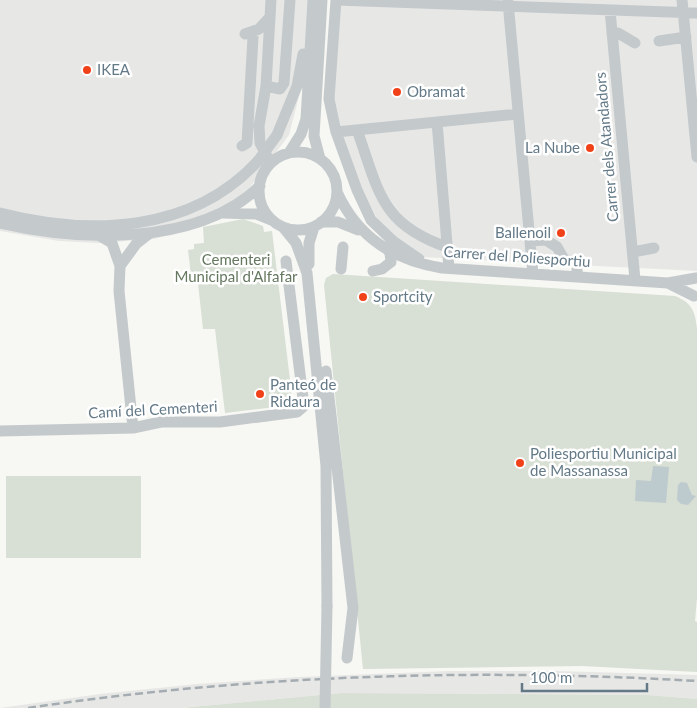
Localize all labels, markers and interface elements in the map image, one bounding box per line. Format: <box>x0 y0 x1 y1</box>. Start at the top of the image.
place label: IKEA <box>97 60 131 78</box>
marker: IKEA <box>81 64 93 76</box>
street label: Carrer dels Atandadors <box>590 71 622 223</box>
place label: Obramat <box>407 82 466 100</box>
marker: Obramat <box>391 86 403 98</box>
place label: La Nube <box>525 138 580 156</box>
marker: La Nube <box>584 142 596 154</box>
place label: Ballenoil <box>495 223 551 241</box>
marker: Ballenoil <box>555 227 567 239</box>
street label: Carrer del Poliesportiu <box>443 242 591 270</box>
park label: Cementeri Municipal d'Alfafar <box>174 250 298 285</box>
place label: Sportcity <box>373 287 433 305</box>
marker: Sportcity <box>357 291 369 303</box>
place label: Panteó de Ridaura <box>270 375 336 410</box>
marker: Panteó de Ridaura <box>254 388 266 400</box>
street label: Camí del Cementeri <box>88 397 218 421</box>
place label: Poliesportiu Municipal de Massanassa <box>530 444 677 479</box>
marker: Poliesportiu Municipal de Massanassa <box>514 457 526 469</box>
scale bar <box>522 660 647 692</box>
text: 100 m <box>530 668 572 686</box>

